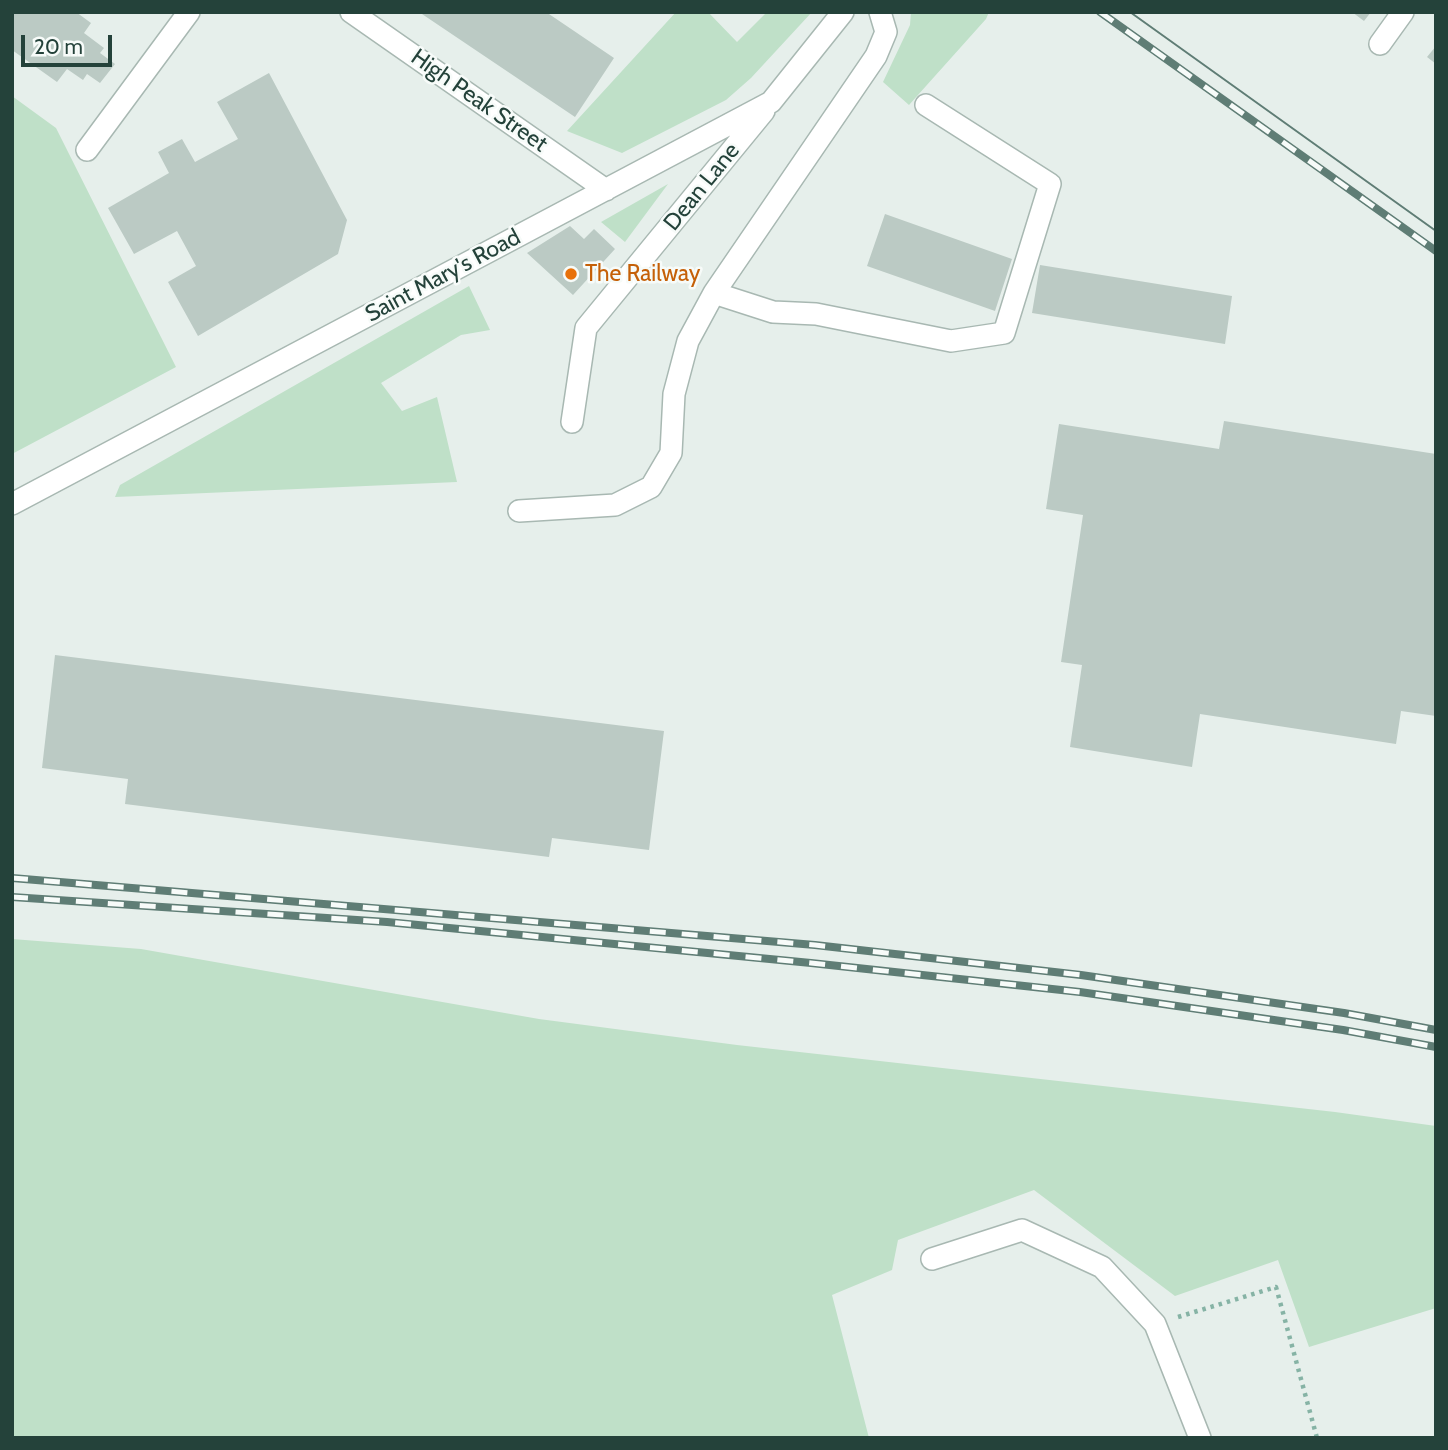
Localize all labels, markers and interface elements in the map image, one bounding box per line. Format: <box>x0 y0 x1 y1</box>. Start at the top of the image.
scale bar <box>24 21 116 65</box>
text: 20 m <box>34 34 83 59</box>
street label: High Peak Street <box>405 44 553 158</box>
street label: Dean Lane <box>658 138 746 236</box>
street label: Saint Mary's Road <box>361 224 525 328</box>
place label: The Railway <box>585 260 700 288</box>
marker: The Railway <box>563 266 579 282</box>

